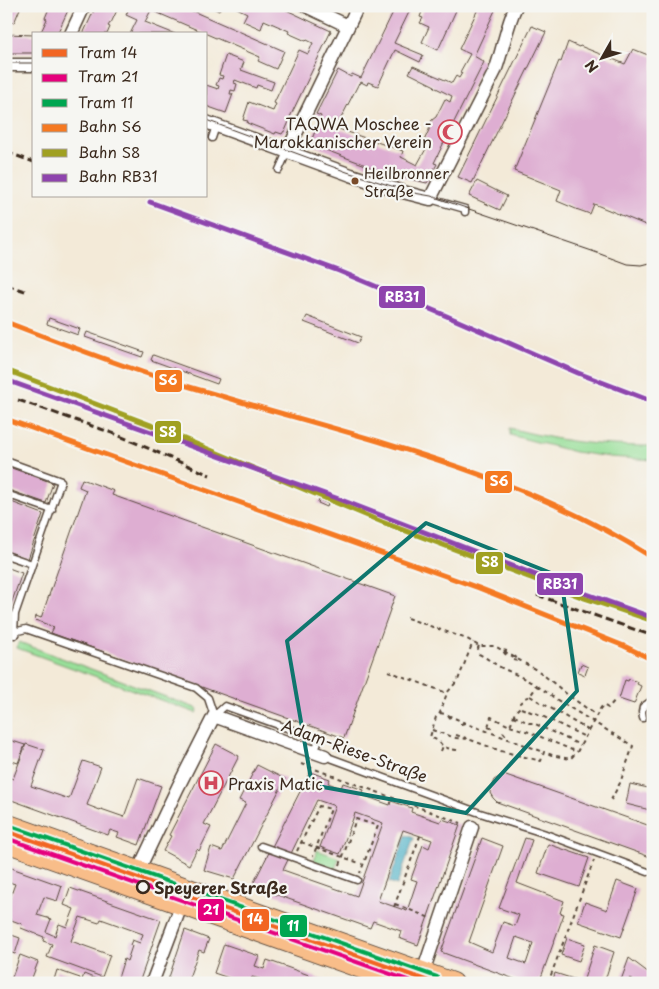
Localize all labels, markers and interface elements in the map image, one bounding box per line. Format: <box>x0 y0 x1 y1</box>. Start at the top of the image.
legend <box>32 32 208 198</box>
north arrow <box>576 32 626 82</box>
text: Tram 14 <box>78 40 137 63</box>
text: N <box>580 56 603 77</box>
text: Tram 21 <box>78 64 138 87</box>
text: Tram 11 <box>78 90 133 113</box>
place label: TAQWA Moschee - Marokkanischer Verein <box>254 111 432 153</box>
text: Bahn S6 <box>78 114 142 137</box>
mosque icon: TAQWA Moschee - Marokkanischer Verein <box>437 119 463 145</box>
text: Bahn S8 <box>78 140 140 163</box>
place label: Heilbronner Straße <box>364 161 449 202</box>
text: Bahn RB31 <box>78 164 158 187</box>
marker: Heilbronner Straße <box>350 176 360 186</box>
line badge: RB31 <box>378 285 426 309</box>
text: RB31 <box>385 286 419 307</box>
line badge: S6 <box>154 369 183 393</box>
text: S6 <box>159 369 177 390</box>
line badge: S8 <box>154 420 182 444</box>
text: S8 <box>159 421 177 442</box>
line badge: S6 <box>484 470 513 494</box>
text: S6 <box>490 470 508 491</box>
line badge: S8 <box>475 551 504 575</box>
text: S8 <box>481 551 499 572</box>
line badge: RB31 <box>536 572 584 596</box>
text: RB31 <box>543 573 577 594</box>
street label: Adam-Riese-Straße <box>279 712 431 788</box>
hospital icon: Praxis Matic <box>198 770 224 796</box>
place label: Praxis Matic <box>228 771 323 795</box>
place label: Speyerer Straße <box>154 875 288 899</box>
marker: Speyerer Straße <box>136 880 150 894</box>
line badge: 21 <box>197 898 225 922</box>
text: 21 <box>203 899 220 920</box>
line badge: 14 <box>241 908 270 932</box>
text: 14 <box>247 908 264 929</box>
line badge: 11 <box>279 914 308 938</box>
text: 11 <box>287 915 299 936</box>

